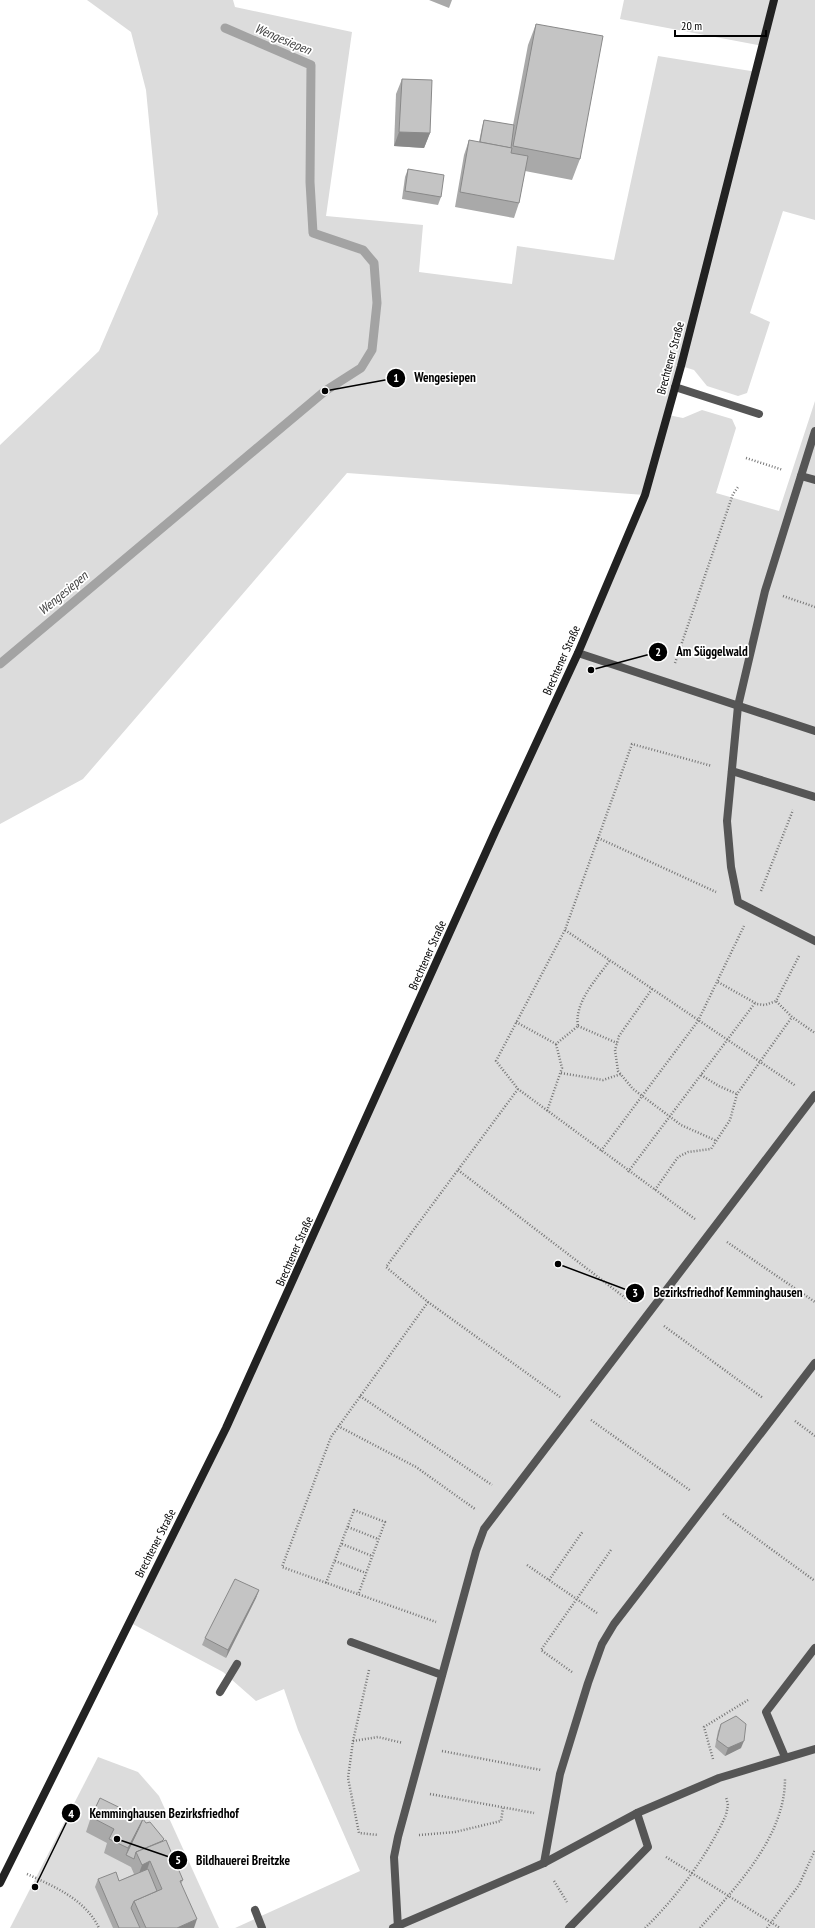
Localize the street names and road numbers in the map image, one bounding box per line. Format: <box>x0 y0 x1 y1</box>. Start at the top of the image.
street label: Brechtener Straße <box>653 320 687 396</box>
street label: Brechtener Straße <box>539 623 583 697</box>
street label: Brechtener Straße <box>405 918 449 992</box>
street label: Brechtener Straße <box>272 1214 316 1288</box>
street label: Brechtener Straße <box>131 1506 179 1580</box>

